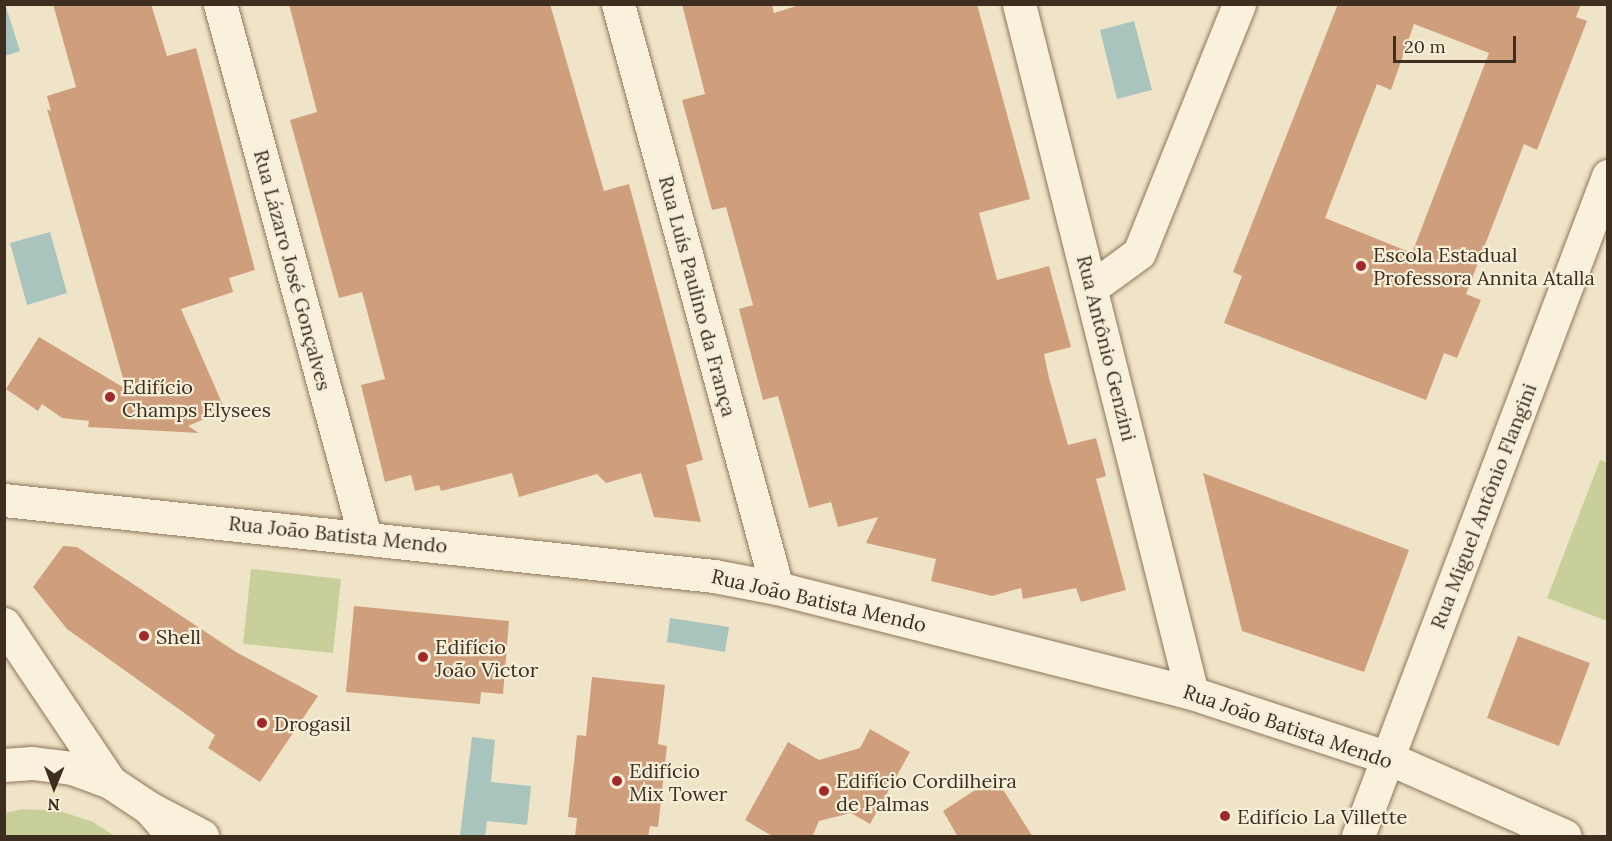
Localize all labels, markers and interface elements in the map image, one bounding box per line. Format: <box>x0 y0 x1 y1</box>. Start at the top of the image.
scale bar <box>1396 24 1519 62</box>
text: 20 m <box>1404 35 1446 58</box>
street label: Rua Lázaro José Gonçalves <box>249 147 337 393</box>
street label: Rua Luís Paulino da França <box>654 173 742 419</box>
place label: Escola Estadual Professora Annita Atalla <box>1373 243 1595 290</box>
street label: Rua Antônio Genzini <box>1072 253 1142 443</box>
marker: Escola Estadual Professora Annita Atalla <box>1354 259 1368 273</box>
place label: Edifício Champs Elysees <box>122 374 271 421</box>
street label: Rua Miguel Antônio Flangini <box>1425 380 1541 632</box>
marker: Edifício Champs Elysees <box>103 390 117 404</box>
street label: Rua João Batista Mendo <box>227 511 449 557</box>
street label: Rua João Batista Mendo <box>709 564 929 636</box>
place label: Shell <box>156 624 201 648</box>
marker: Shell <box>137 629 151 643</box>
place label: Edifício João Victor <box>435 634 538 681</box>
marker: Edifício João Victor <box>416 650 430 664</box>
street label: Rua João Batista Mendo <box>1180 679 1396 773</box>
place label: Drogasil <box>274 711 351 735</box>
marker: Drogasil <box>255 716 269 730</box>
north arrow <box>24 757 84 817</box>
place label: Edifício Mix Tower <box>629 758 727 805</box>
place label: Edifício Cordilheira de Palmas <box>836 768 1017 815</box>
marker: Edifício Mix Tower <box>610 774 624 788</box>
marker: Edifício Cordilheira de Palmas <box>817 784 831 798</box>
text: N <box>47 795 60 815</box>
place label: Edifício La Villette <box>1237 804 1407 828</box>
marker: Edifício La Villette <box>1218 809 1232 823</box>

